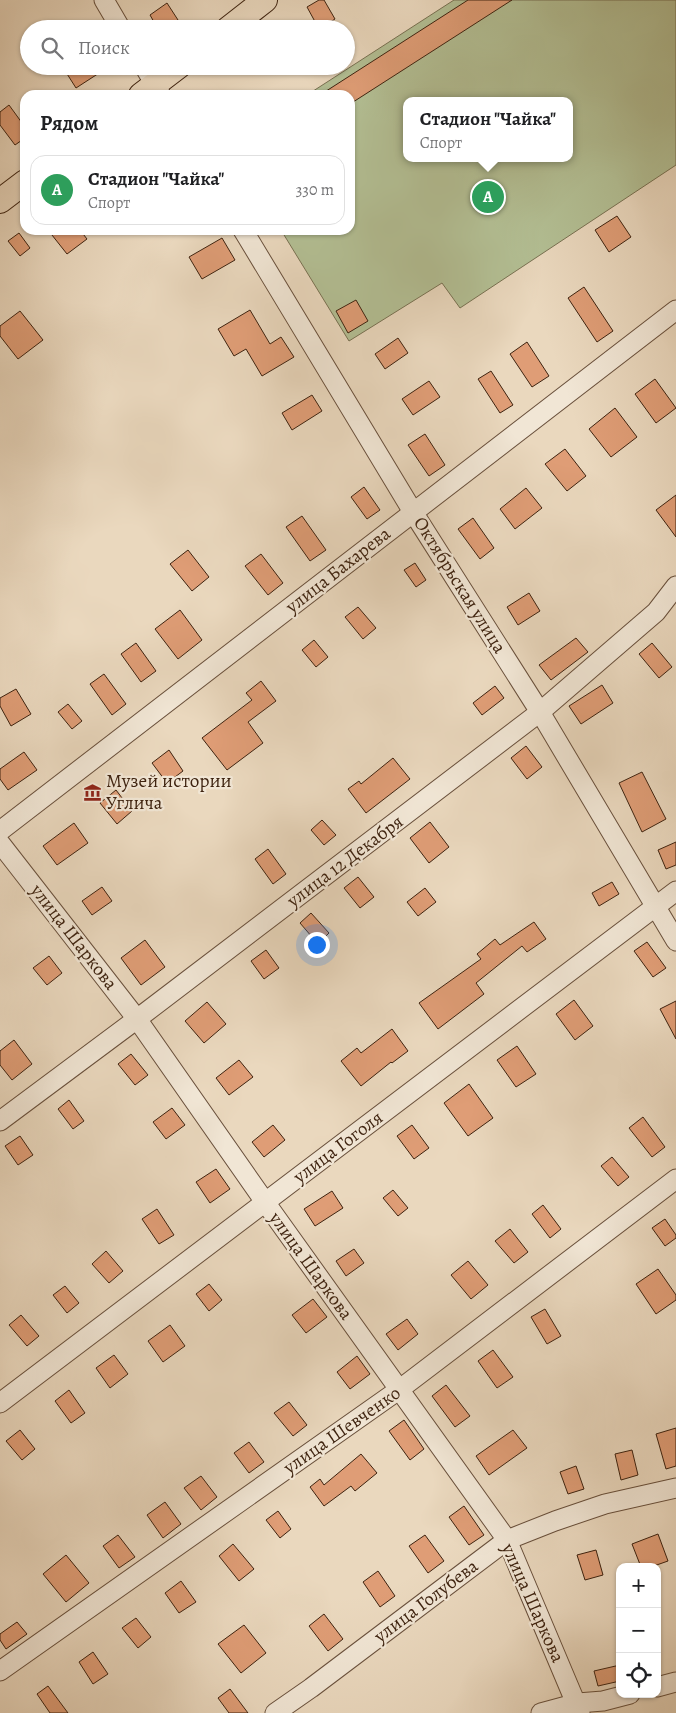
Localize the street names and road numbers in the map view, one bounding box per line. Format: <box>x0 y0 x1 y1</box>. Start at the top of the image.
street label: Октябрьская улица <box>407 512 513 659</box>
street label: улица Бахарева <box>279 521 396 620</box>
street label: улица 12 Декабря <box>281 809 408 914</box>
street label: улица Шаркова <box>24 878 124 996</box>
street label: улица Гоголя <box>287 1105 388 1190</box>
street label: улица Шаркова <box>262 1206 359 1326</box>
street label: улица Шевченко <box>277 1380 406 1481</box>
street label: улица Шаркова <box>495 1538 571 1667</box>
street label: улица Голубева <box>368 1553 484 1649</box>

